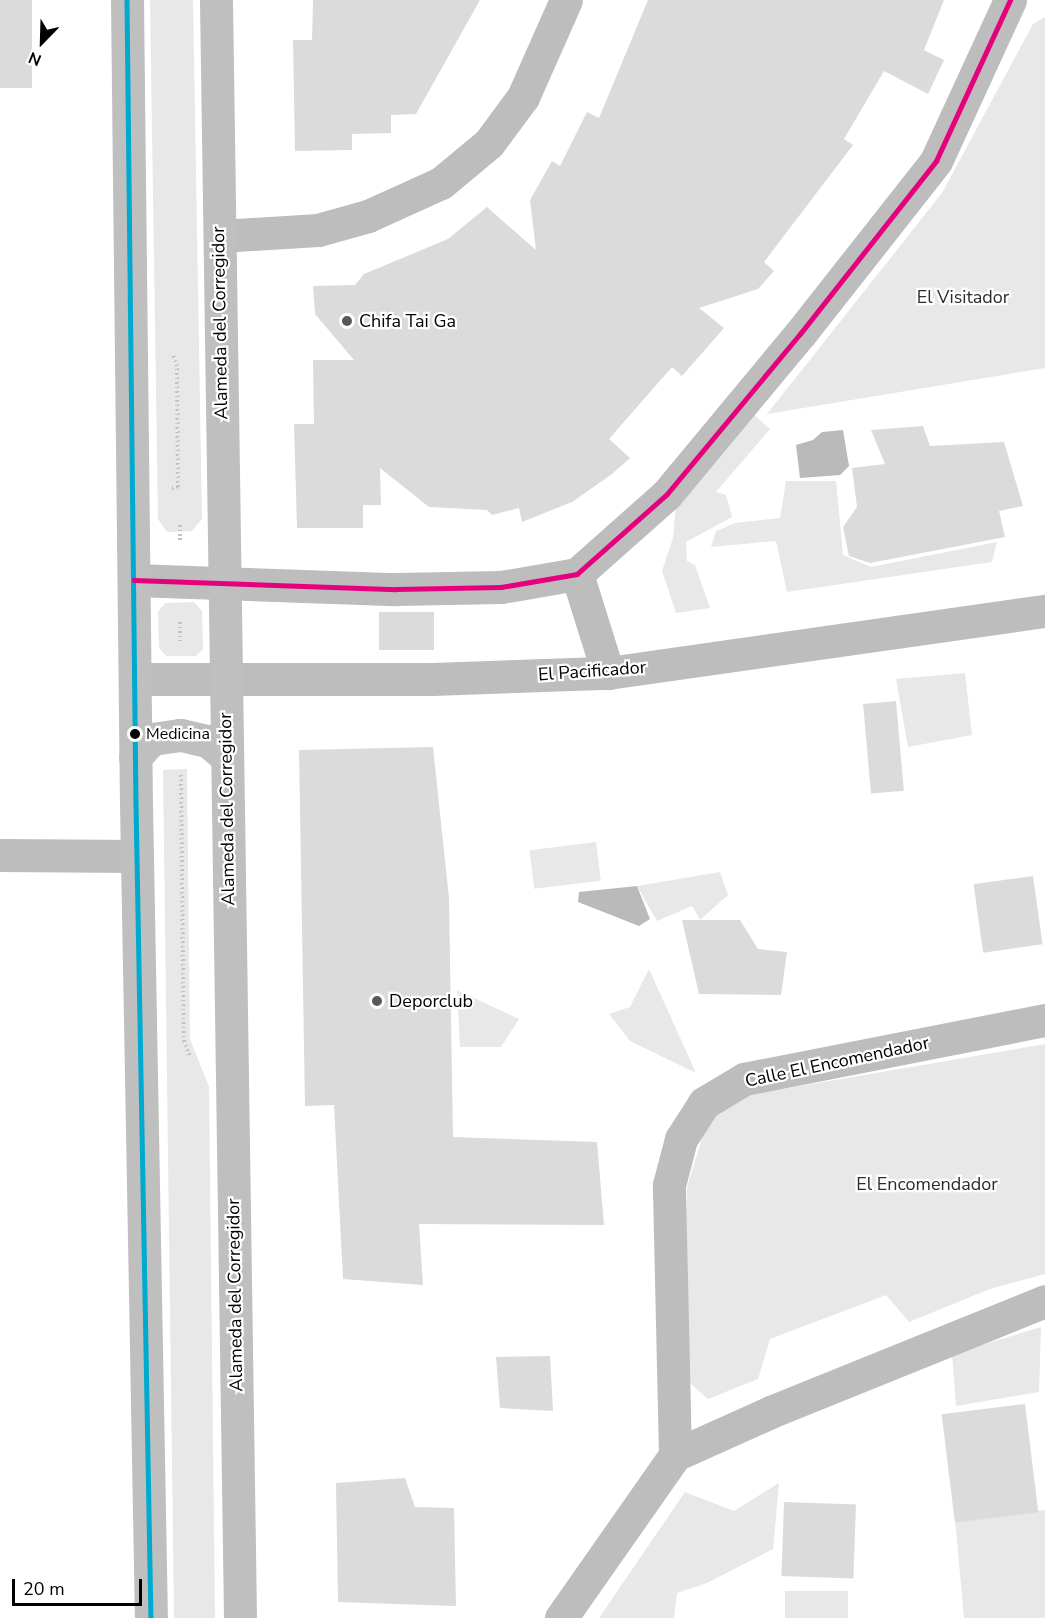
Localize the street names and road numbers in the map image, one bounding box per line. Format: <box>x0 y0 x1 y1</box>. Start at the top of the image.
street label: Alameda del Corregidor <box>208 226 232 420</box>
street label: El Pacificador <box>537 656 647 686</box>
street label: Alameda del Corregidor <box>215 712 239 906</box>
street label: Calle El Encomendador <box>743 1032 931 1092</box>
street label: Alameda del Corregidor <box>223 1198 247 1392</box>

